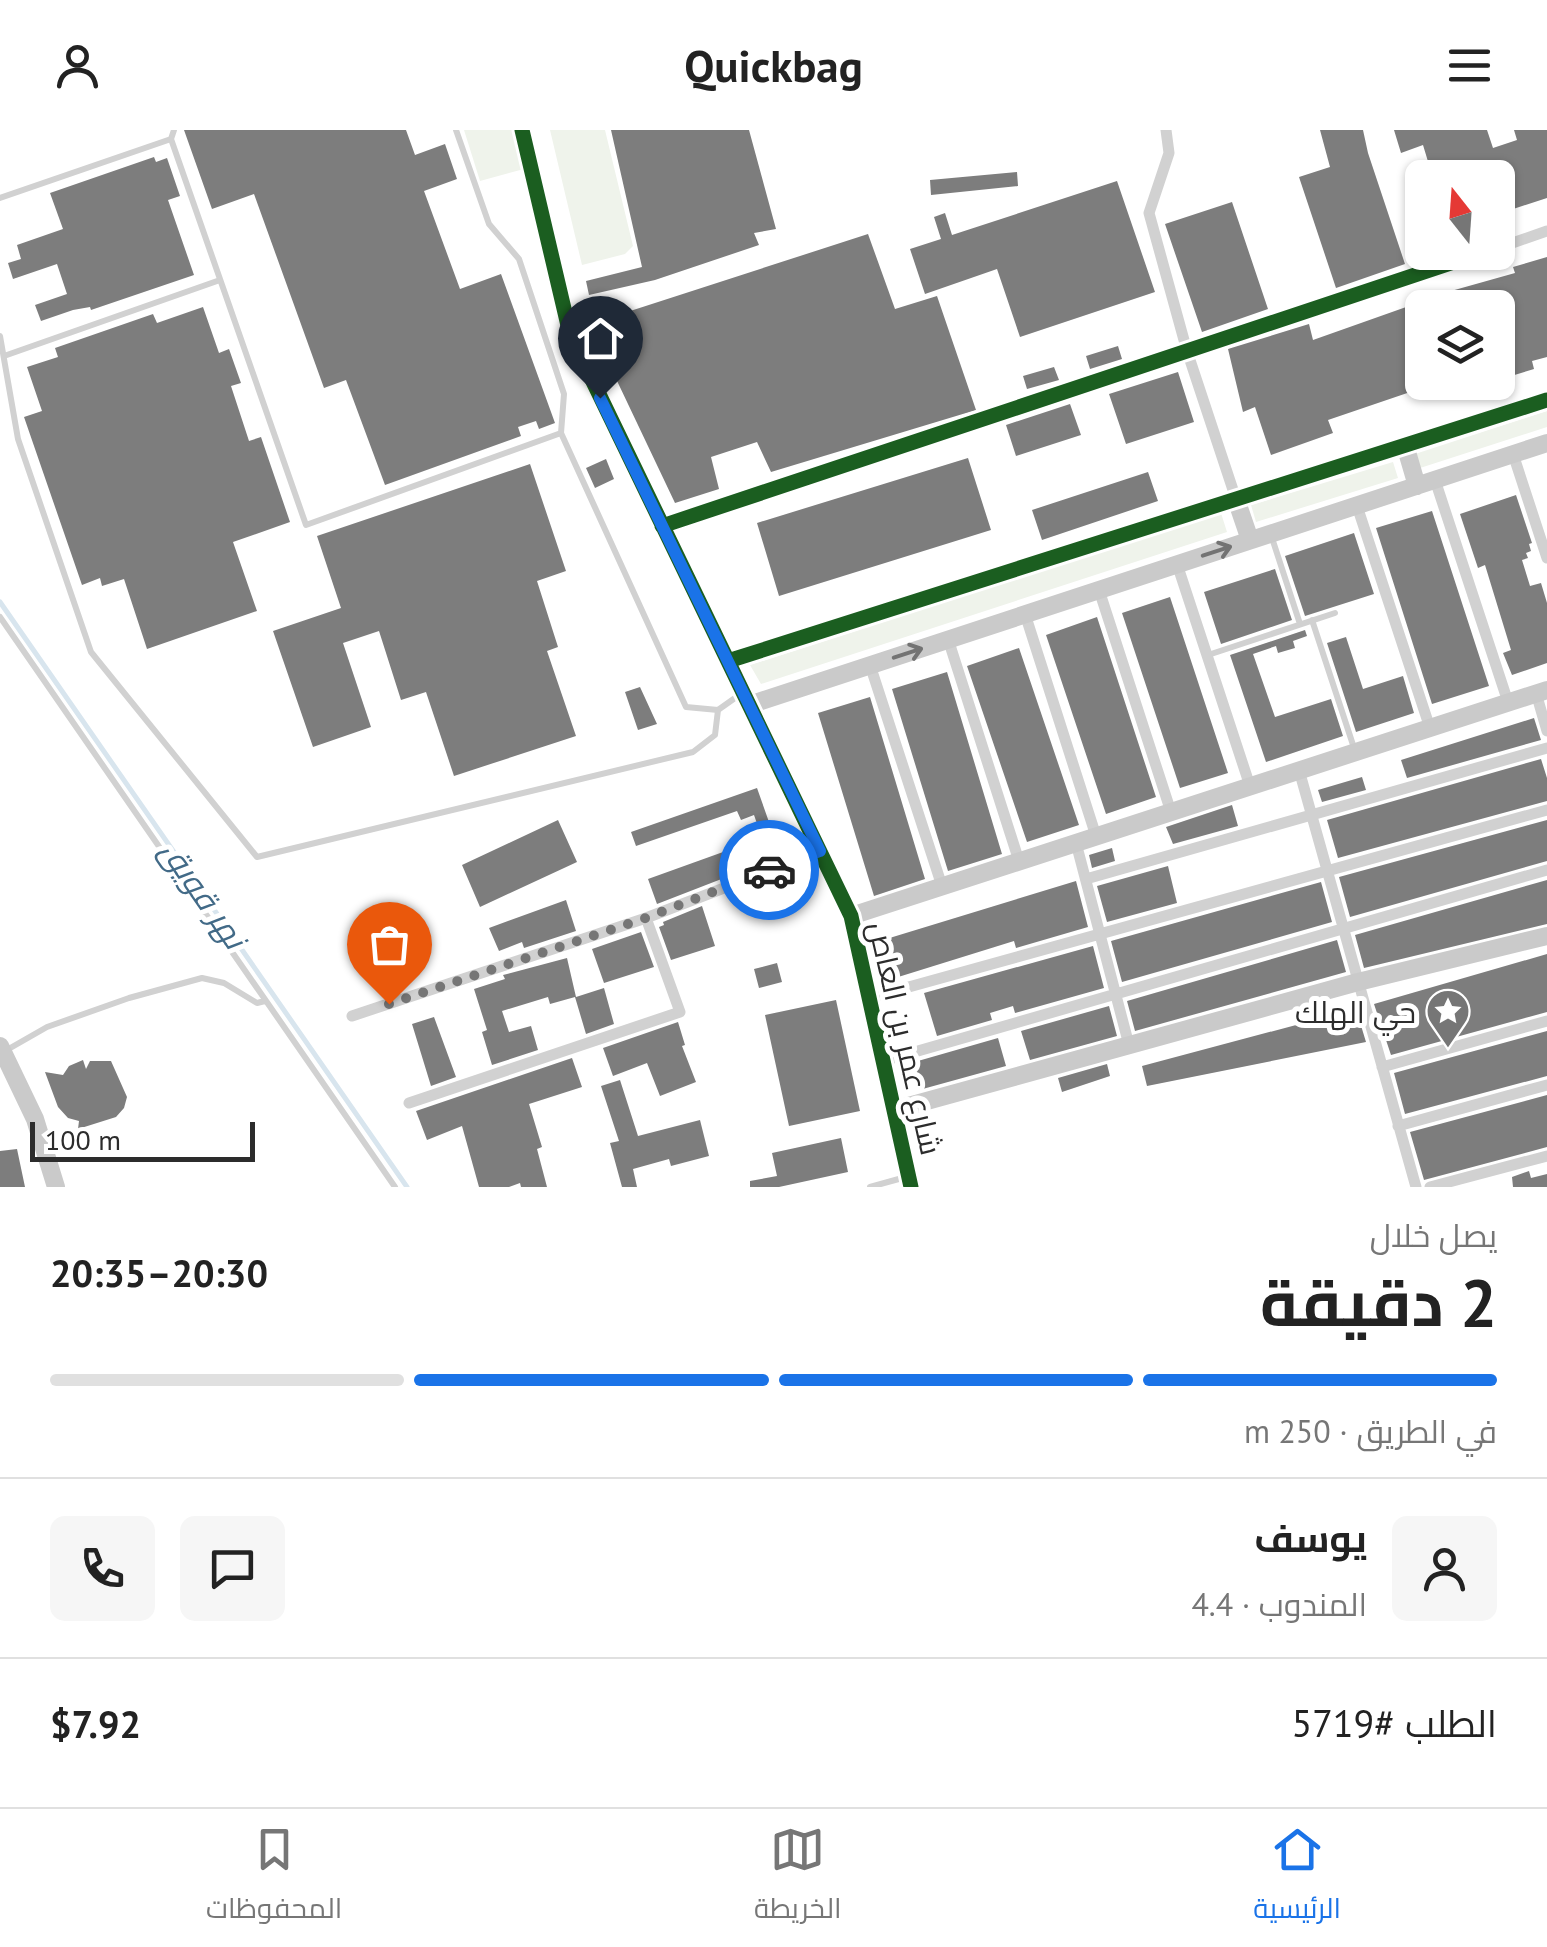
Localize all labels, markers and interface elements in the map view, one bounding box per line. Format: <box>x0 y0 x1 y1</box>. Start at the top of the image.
text: Quickbag <box>684 36 863 94</box>
icon: person <box>50 38 105 93</box>
icon: menu <box>1442 38 1497 93</box>
north arrow <box>1405 160 1515 270</box>
map controls <box>1405 160 1515 400</box>
button: layers <box>1405 290 1515 400</box>
pin <box>558 296 643 399</box>
icon: home <box>573 311 628 366</box>
one-way arrow <box>1200 541 1232 559</box>
one-way arrow <box>892 642 923 660</box>
courier <box>719 820 819 920</box>
water label: نهر قويق <box>152 832 258 959</box>
icon: car <box>742 843 797 898</box>
pin <box>347 902 432 1005</box>
icon: bag <box>362 917 417 972</box>
street label: شارع عمر بن العاص <box>858 918 952 1159</box>
place icon: حي الهلك <box>1425 988 1471 1049</box>
place label: حي الهلك <box>1295 992 1416 1036</box>
scale bar <box>30 1117 255 1162</box>
text: 100 m <box>45 1121 121 1158</box>
text: يصل خلال <box>1370 1214 1497 1256</box>
text: 20:30–20:35 <box>50 1248 268 1297</box>
text: 2 دقيقة <box>1260 1260 1497 1344</box>
text: في الطريق · 250 m <box>1244 1410 1497 1452</box>
text: يوسف <box>1254 1513 1367 1562</box>
button: phone <box>50 1516 155 1621</box>
button: chat <box>180 1516 285 1621</box>
button: person <box>1392 1516 1497 1621</box>
text: المندوب · 4.4 <box>1191 1583 1367 1625</box>
text: الطلب #5719 <box>1291 1698 1497 1747</box>
text: $7.92 <box>50 1699 141 1748</box>
tab: المحفوظات <box>206 1822 342 1934</box>
tab: الخريطة <box>754 1822 841 1934</box>
tab: الرئيسية <box>1253 1822 1341 1934</box>

